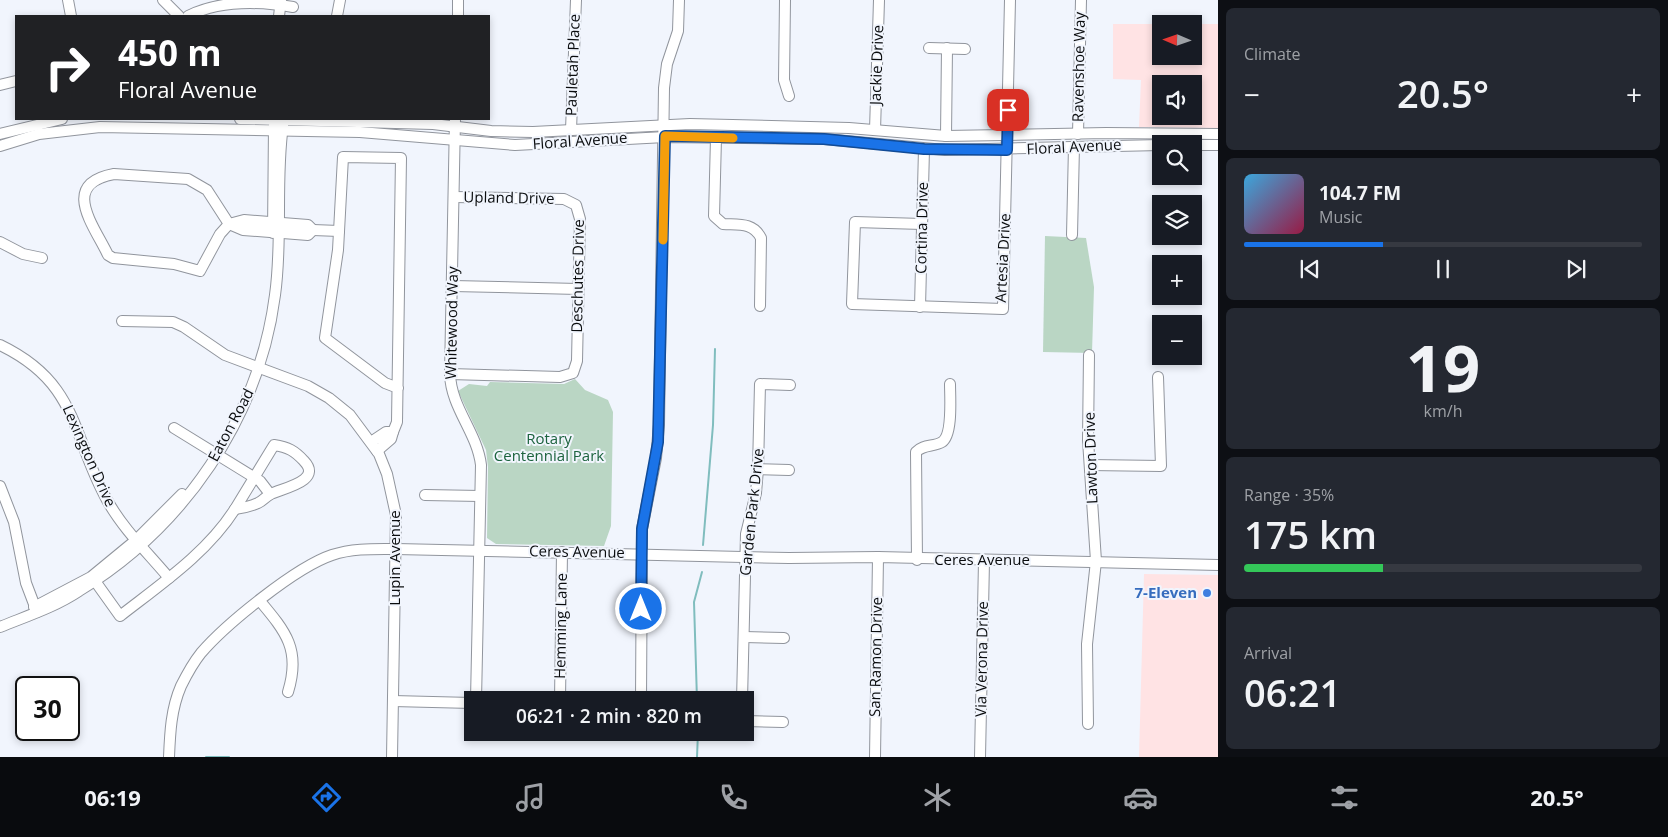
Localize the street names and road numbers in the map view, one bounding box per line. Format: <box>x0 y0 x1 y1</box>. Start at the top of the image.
street label: Ravenshoe Way <box>1067 11 1089 122</box>
street label: Pauletah Place <box>560 13 584 116</box>
street label: Jackie Drive <box>865 25 887 107</box>
street label: Floral Avenue <box>532 127 628 153</box>
street label: Floral Avenue <box>1026 134 1122 158</box>
street label: Cortina Drive <box>910 182 932 274</box>
street label: Upland Drive <box>463 186 555 208</box>
street label: Artesia Drive <box>990 213 1014 303</box>
street label: Deschutes Drive <box>566 219 588 333</box>
street label: Whitewood Way <box>440 266 462 380</box>
street label: Eaton Road <box>203 385 258 465</box>
street label: Lexington Drive <box>59 402 121 510</box>
street label: Lawton Drive <box>1078 412 1102 504</box>
street label: Garden Park Drive <box>734 447 768 577</box>
street label: Lupin Avenue <box>384 510 404 606</box>
street label: Ceres Avenue <box>529 540 625 562</box>
street label: Ceres Avenue <box>934 549 1030 569</box>
street label: Hemming Lane <box>549 573 571 679</box>
street label: San Ramon Drive <box>864 597 886 717</box>
street label: Via Verona Drive <box>970 601 992 717</box>

